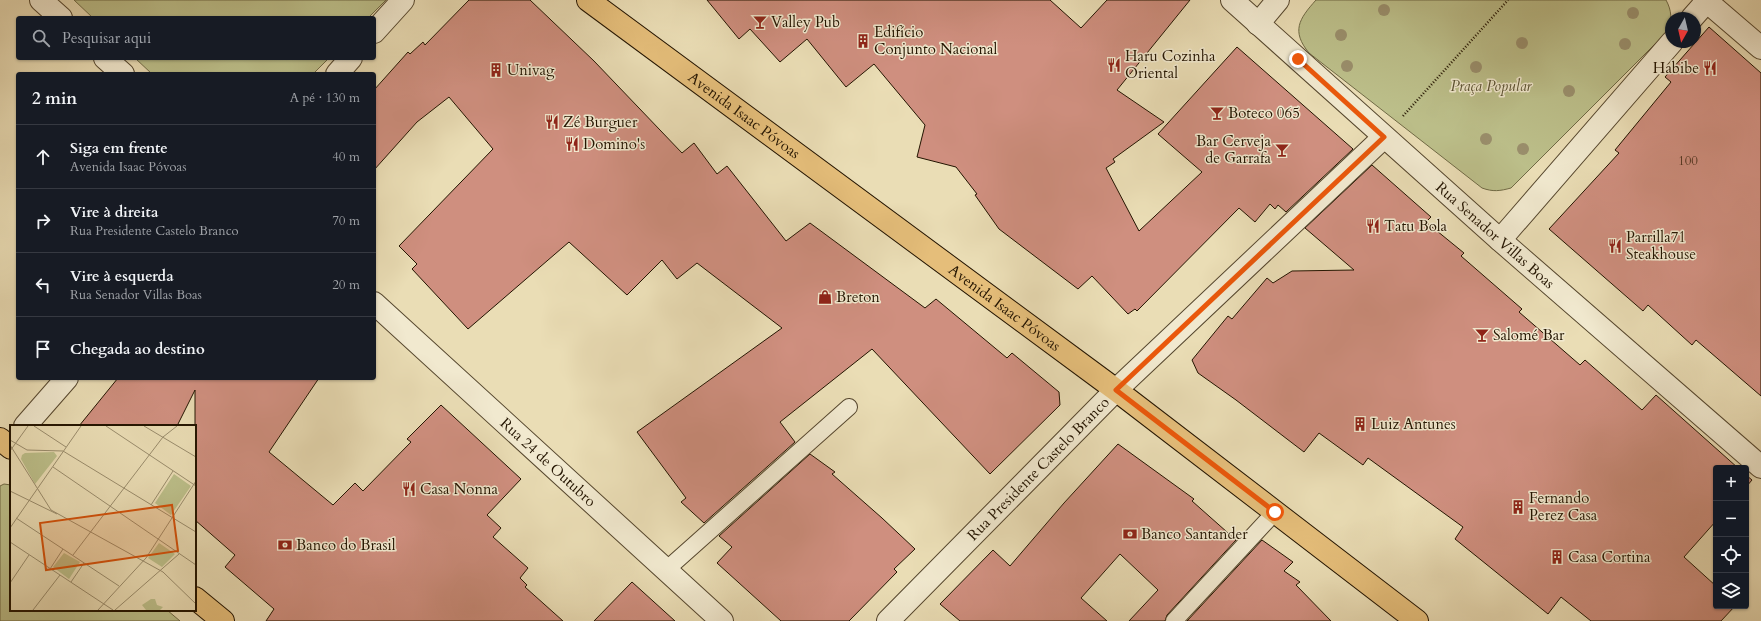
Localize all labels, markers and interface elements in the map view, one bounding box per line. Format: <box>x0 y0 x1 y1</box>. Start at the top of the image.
place label: Valley Pub <box>771 12 840 32</box>
north arrow <box>1665 12 1701 48</box>
bar icon: Valley Pub <box>752 14 768 30</box>
search box <box>16 16 376 60</box>
place label: Edifício Conjunto Nacional <box>874 22 997 59</box>
icon: search <box>30 27 52 49</box>
text: Pesquisar aqui <box>62 28 151 48</box>
building icon: Edifício Conjunto Nacional <box>855 33 871 49</box>
place label: Haru Cozinha Oriental <box>1125 46 1216 83</box>
route end <box>1289 50 1307 68</box>
restaurant icon: Haru Cozinha Oriental <box>1106 57 1122 73</box>
place label: Habibe <box>1653 58 1699 78</box>
place label: Univag <box>507 60 555 80</box>
restaurant icon: Habibe <box>1702 60 1718 76</box>
building icon: Univag <box>488 62 504 78</box>
street label: Avenida Isaac Póvoas <box>684 67 804 163</box>
park label: Praça Popular <box>1450 76 1533 96</box>
text: 2 min <box>32 87 77 110</box>
text: A pé · 130 m <box>290 89 360 107</box>
place label: Boteco 065 <box>1228 103 1300 123</box>
bar icon: Boteco 065 <box>1209 105 1225 121</box>
place label: Zé Burguer <box>563 112 638 132</box>
restaurant icon: Zé Burguer <box>544 114 560 130</box>
place label: Bar Cerveja de Garrafa <box>1196 131 1272 168</box>
place label: Domino's <box>583 134 645 154</box>
restaurant icon: Domino's <box>564 136 580 152</box>
text: Siga em frente <box>70 138 168 158</box>
bar icon: Bar Cerveja de Garrafa <box>1274 142 1290 158</box>
icon: ahead <box>32 146 54 168</box>
text: 40 m <box>332 148 360 166</box>
house number: 100 <box>1678 152 1698 170</box>
text: Avenida Isaac Póvoas <box>70 158 187 176</box>
street label: Rua Senador Villas Boas <box>1432 177 1559 293</box>
text: Vire à direita <box>70 202 158 222</box>
icon: right <box>32 210 54 232</box>
text: 70 m <box>332 212 360 230</box>
place label: Tatu Bola <box>1384 216 1448 236</box>
restaurant icon: Tatu Bola <box>1365 218 1381 234</box>
text: Rua Presidente Castelo Branco <box>70 222 239 240</box>
place label: Parrilla71 Steakhouse <box>1626 227 1696 264</box>
restaurant icon: Parrilla71 Steakhouse <box>1607 238 1623 254</box>
street label: Avenida Isaac Póvoas <box>945 260 1065 356</box>
text: Vire à esquerda <box>70 266 174 286</box>
icon: left <box>32 274 54 296</box>
text: 20 m <box>332 276 360 294</box>
text: Rua Senador Villas Boas <box>70 286 202 304</box>
place label: Breton <box>836 287 880 307</box>
shop icon: Breton <box>817 289 833 305</box>
place label: Salomé Bar <box>1493 325 1565 345</box>
bar icon: Salomé Bar <box>1474 327 1490 343</box>
icon: arrive <box>32 338 54 360</box>
text: Chegada ao destino <box>70 339 205 359</box>
street label: Rua Presidente Castelo Branco <box>963 392 1114 545</box>
street label: Rua 24 de Outubro <box>496 413 600 511</box>
place label: Luiz Antunes <box>1371 414 1456 434</box>
building icon: Luiz Antunes <box>1352 416 1368 432</box>
inset map <box>10 425 196 611</box>
map controls <box>1713 465 1749 609</box>
button: + <box>1713 465 1749 501</box>
place label: Casa Nonna <box>420 479 498 499</box>
restaurant icon: Casa Nonna <box>401 481 417 497</box>
place label: Fernando Perez Casa <box>1529 488 1598 525</box>
building icon: Fernando Perez Casa <box>1510 499 1526 515</box>
button: − <box>1713 501 1749 537</box>
route start <box>1266 503 1284 521</box>
place label: Banco Santander <box>1141 524 1248 544</box>
bank icon: Banco Santander <box>1122 526 1138 542</box>
place label: Banco do Brasil <box>296 535 396 555</box>
bank icon: Banco do Brasil <box>277 537 293 553</box>
button: locate <box>1713 537 1749 573</box>
place label: Casa Cortina <box>1568 547 1651 567</box>
building icon: Casa Cortina <box>1549 549 1565 565</box>
button: layers <box>1713 573 1749 609</box>

